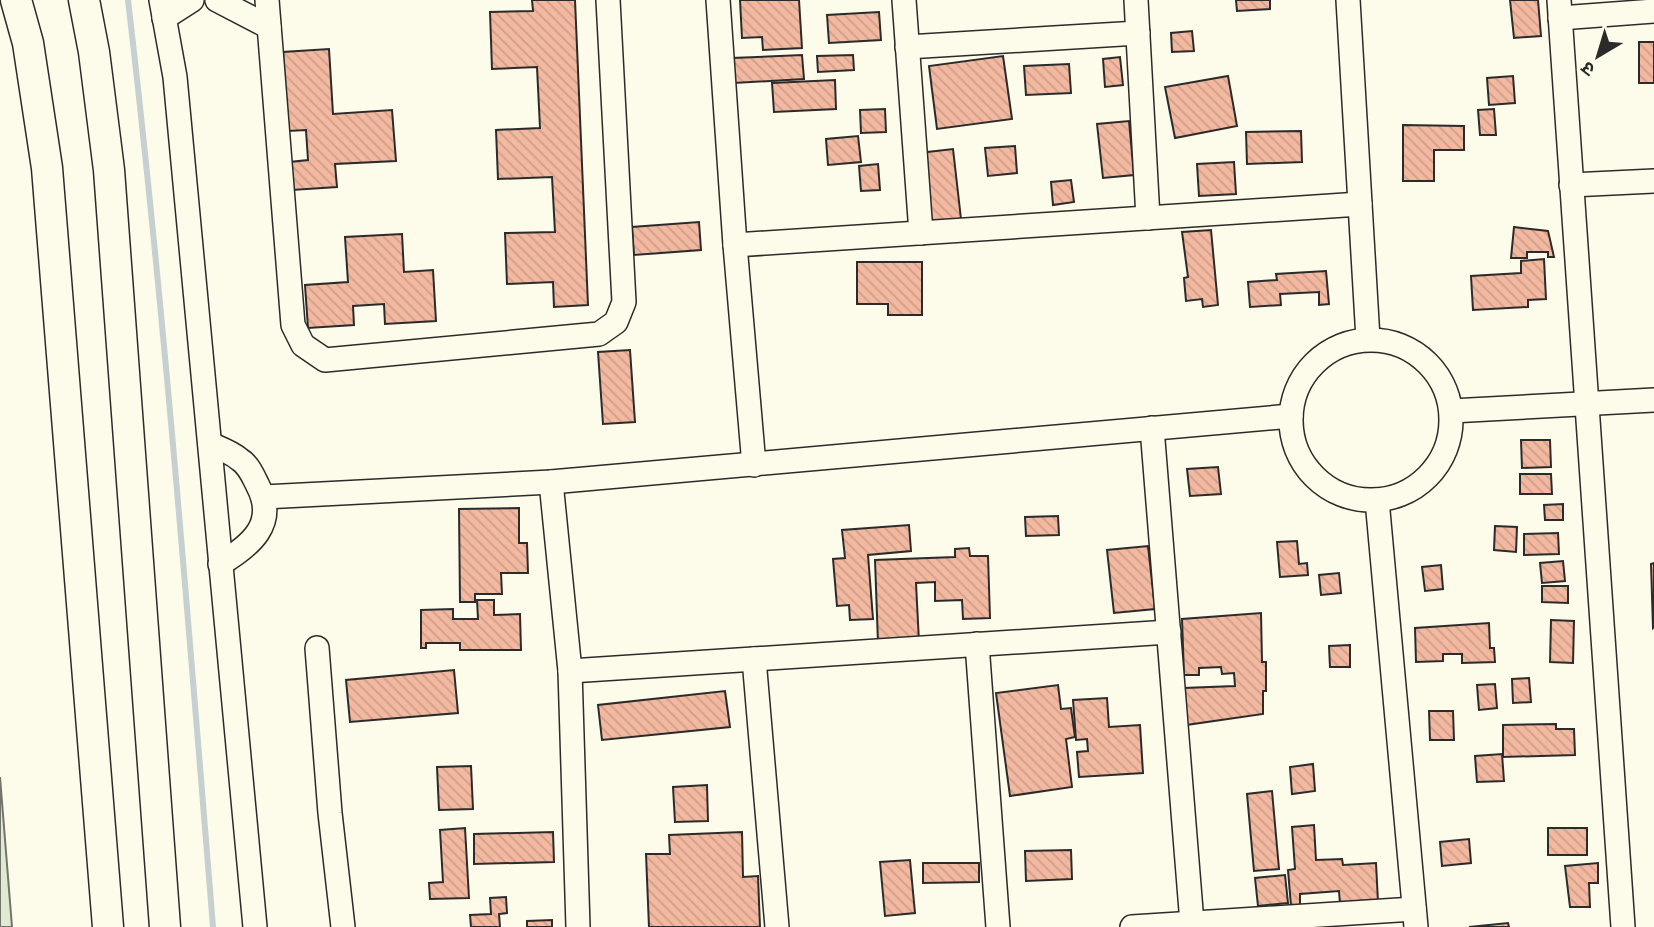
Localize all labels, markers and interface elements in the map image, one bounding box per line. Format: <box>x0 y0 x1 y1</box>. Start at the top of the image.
north arrow <box>1563 21 1633 91</box>
text: उ <box>1575 56 1599 82</box>

